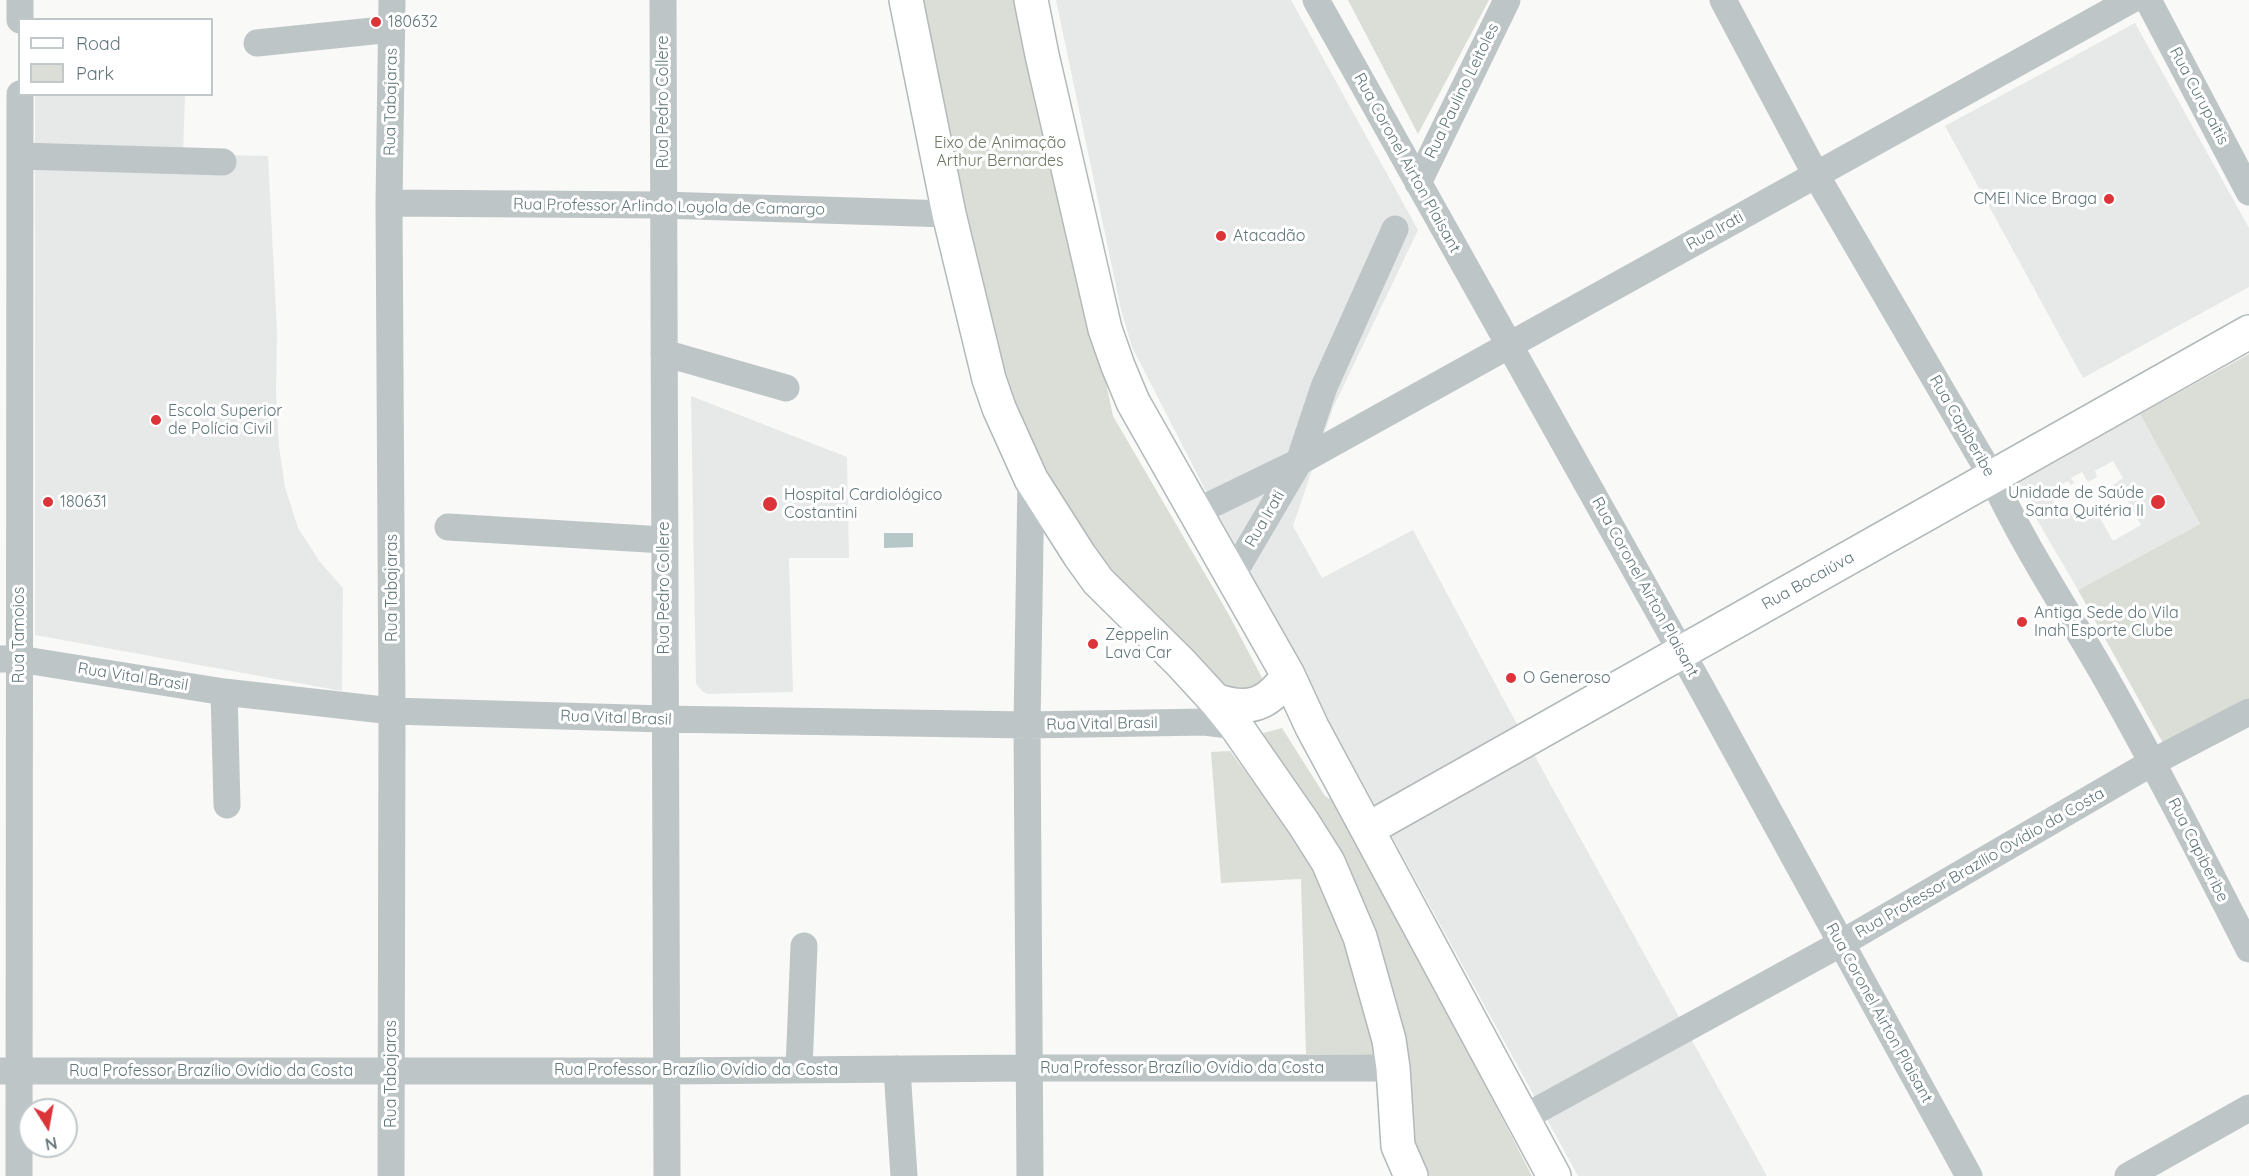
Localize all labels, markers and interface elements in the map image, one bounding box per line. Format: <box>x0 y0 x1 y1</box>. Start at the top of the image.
place label: 180632 <box>388 12 438 32</box>
marker: 180632 <box>369 15 383 29</box>
legend <box>18 18 213 96</box>
street label: Rua Paulino Leitoles <box>1421 20 1503 162</box>
text: Road <box>76 32 121 55</box>
street label: Rua Pedro Collere <box>653 36 673 168</box>
street label: Rua Curupaitis <box>2165 44 2233 148</box>
street label: Rua Tabajaras <box>380 48 402 156</box>
text: Park <box>76 62 114 85</box>
street label: Rua Coronel Airton Plaisant <box>1350 70 1464 256</box>
park label: Eixo de Animação Arthur Bernardes <box>934 133 1066 171</box>
place label: CMEI Nice Braga <box>1973 189 2097 209</box>
marker: CMEI Nice Braga <box>2102 192 2116 206</box>
street label: Rua Professor Arlindo Loyola de Camargo <box>513 195 825 219</box>
street label: Rua Irati <box>1683 208 1747 254</box>
place label: Atacadão <box>1233 226 1305 246</box>
marker: Atacadão <box>1214 229 1228 243</box>
street label: Rua Capiberibe <box>1925 372 1999 480</box>
place label: Escola Superior de Polícia Civil <box>168 401 283 439</box>
marker: Escola Superior de Polícia Civil <box>149 413 163 427</box>
place label: Unidade de Saúde Santa Quitéria II <box>2008 483 2144 521</box>
place label: Hospital Cardiológico Costantini <box>784 485 942 523</box>
street label: Rua Irati <box>1241 487 1289 551</box>
place label: 180631 <box>60 492 107 512</box>
marker: Unidade de Saúde Santa Quitéria II <box>2149 493 2167 511</box>
street label: Rua Coronel Airton Plaisant <box>1588 494 1702 680</box>
marker: 180631 <box>41 495 55 509</box>
marker: Hospital Cardiológico Costantini <box>761 495 779 513</box>
street label: Rua Pedro Collere <box>654 522 674 654</box>
street label: Rua Tabajaras <box>382 534 402 642</box>
street label: Rua Bocaiúva <box>1759 548 1857 614</box>
street label: Rua Tamoios <box>9 587 29 683</box>
place label: Antiga Sede do Vila Inah Esporte Clube <box>2034 603 2179 641</box>
marker: Antiga Sede do Vila Inah Esporte Clube <box>2015 615 2029 629</box>
place label: Zeppelin Lava Car <box>1105 625 1172 663</box>
marker: Zeppelin Lava Car <box>1086 637 1100 651</box>
street label: Rua Vital Brasil <box>76 659 190 695</box>
place label: O Generoso <box>1523 668 1611 688</box>
marker: O Generoso <box>1504 671 1518 685</box>
street label: Rua Vital Brasil <box>560 706 672 730</box>
street label: Rua Vital Brasil <box>1046 713 1158 735</box>
street label: Rua Professor Brazílio Ovídio da Costa <box>1852 784 2108 942</box>
street label: Rua Capiberibe <box>2164 795 2232 905</box>
street label: Rua Coronel Airton Plaisant <box>1822 920 1936 1106</box>
street label: Rua Tabajaras <box>381 1020 401 1128</box>
street label: Rua Professor Brazílio Ovídio da Costa <box>1040 1058 1324 1078</box>
street label: Rua Professor Brazílio Ovídio da Costa <box>554 1060 838 1080</box>
street label: Rua Professor Brazílio Ovídio da Costa <box>69 1061 353 1081</box>
north arrow <box>18 1098 78 1158</box>
text: N <box>43 1133 59 1155</box>

